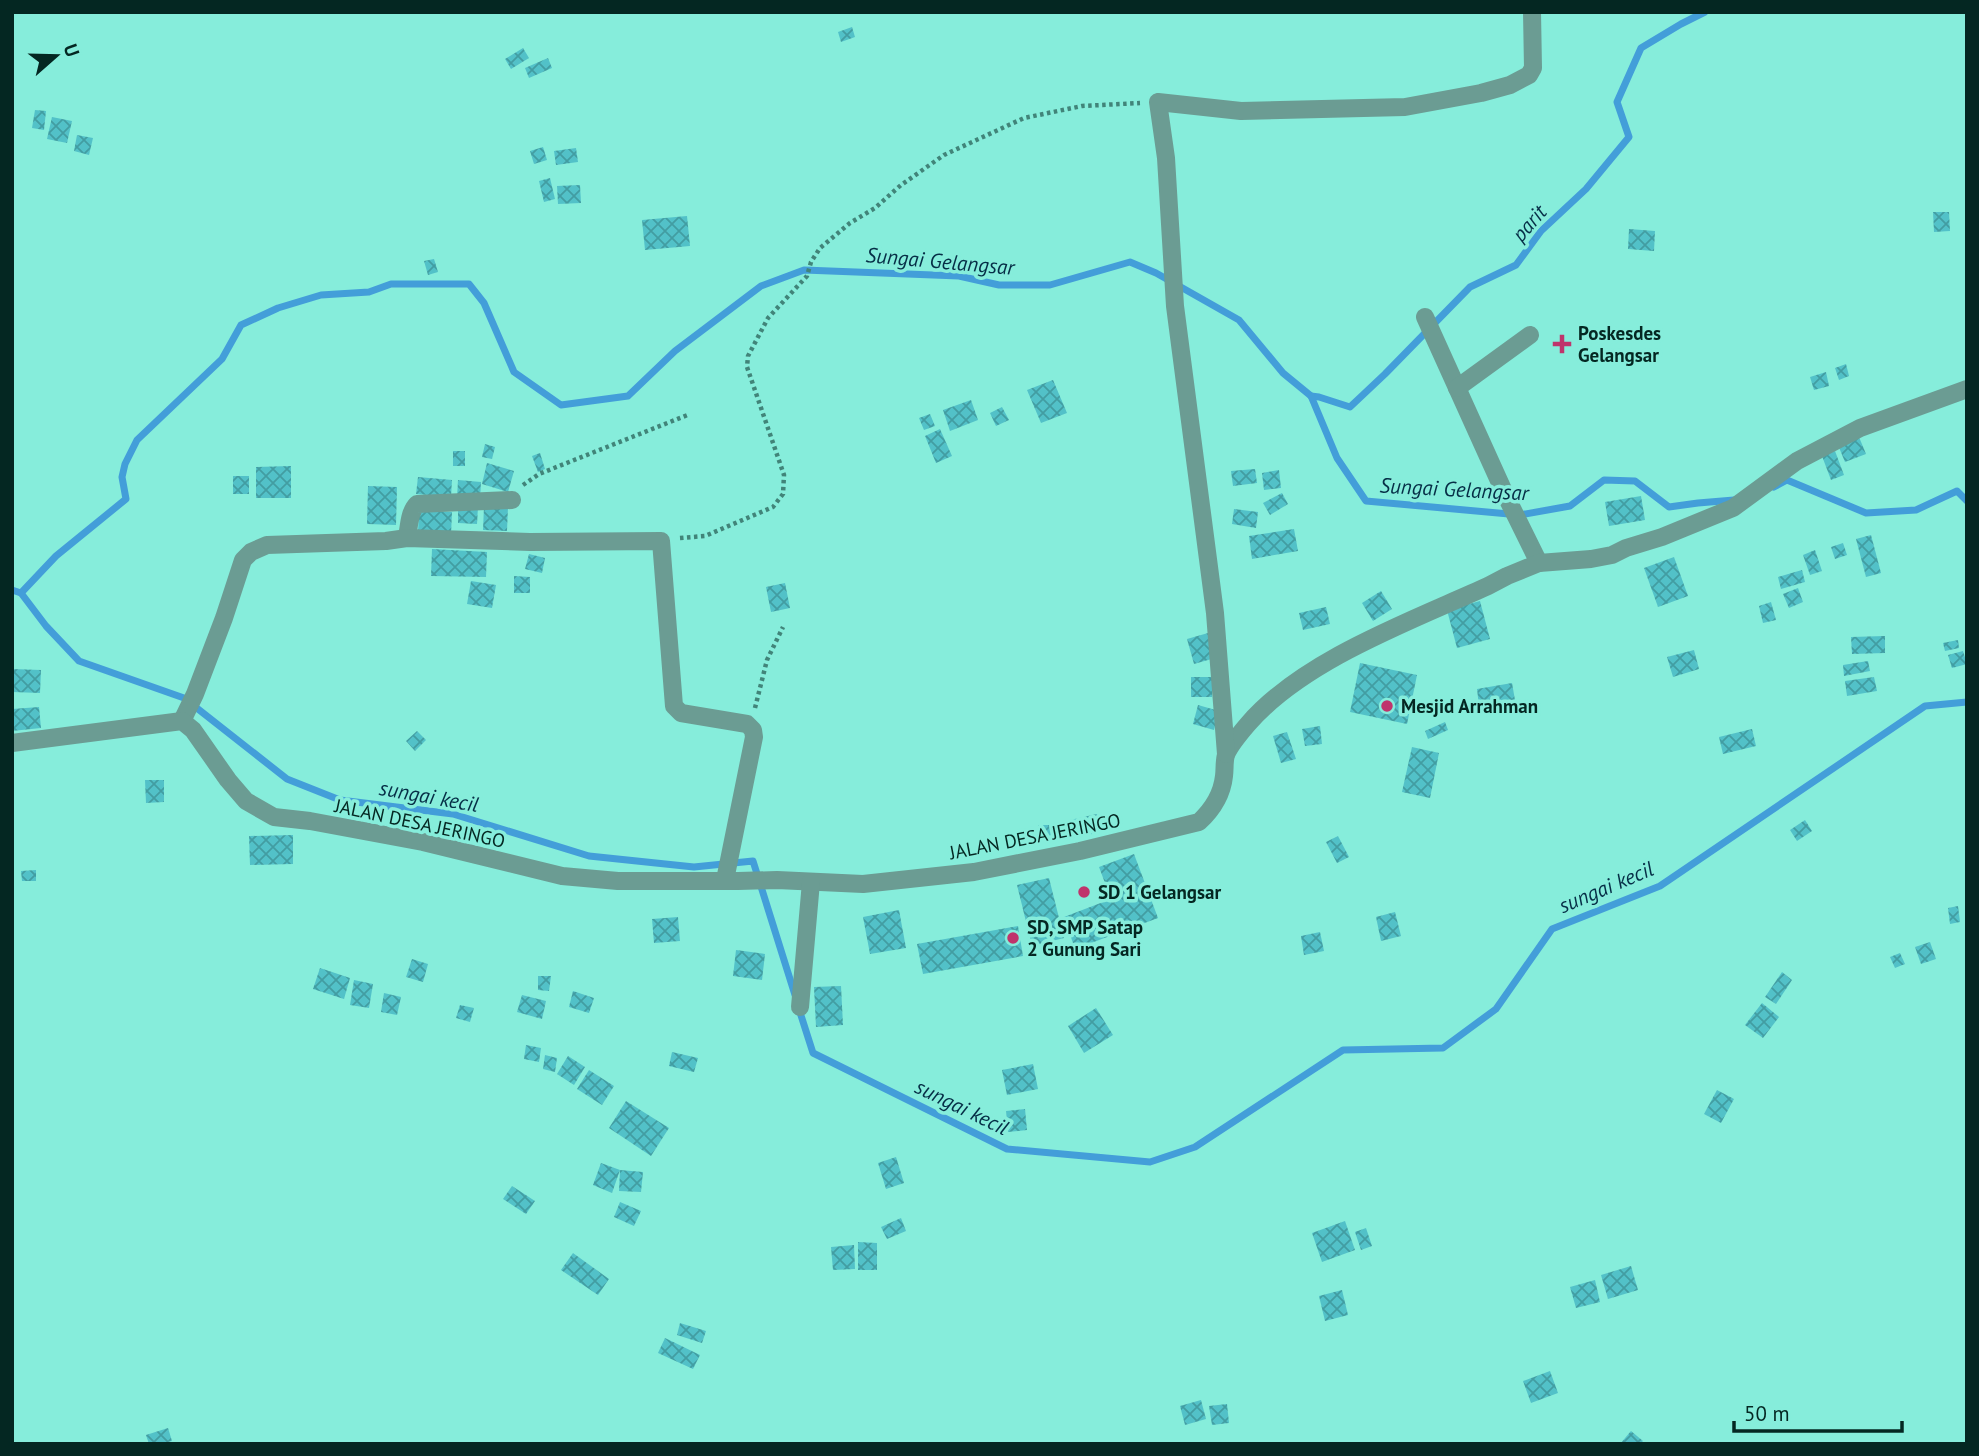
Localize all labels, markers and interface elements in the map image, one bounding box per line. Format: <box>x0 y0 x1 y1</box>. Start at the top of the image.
north arrow <box>21 21 91 91</box>
text: U <box>59 40 85 60</box>
water label: parit <box>1505 198 1553 248</box>
water label: Sungai Gelangsar <box>865 241 1018 281</box>
place label: Poskesdes Gelangsar <box>1578 321 1661 367</box>
marker: Poskesdes Gelangsar <box>1552 334 1572 354</box>
water label: Sungai Gelangsar <box>1379 472 1531 506</box>
place label: Mesjid Arrahman <box>1401 694 1538 718</box>
marker: Mesjid Arrahman <box>1379 698 1395 714</box>
water label: sungai kecil <box>377 774 481 818</box>
street label: JALAN DESA JERINGO <box>332 793 507 853</box>
street label: JALAN DESA JERINGO <box>947 808 1123 865</box>
water label: sungai kecil <box>1554 855 1658 919</box>
place label: SD 1 Gelangsar <box>1098 880 1221 904</box>
marker: SD 1 Gelangsar <box>1076 884 1092 900</box>
place label: SD, SMP Satap 2 Gunung Sari <box>1027 915 1143 961</box>
marker: SD, SMP Satap 2 Gunung Sari <box>1005 930 1021 946</box>
water label: sungai kecil <box>911 1073 1013 1141</box>
scale bar <box>1734 1390 1902 1434</box>
text: 50 m <box>1744 1400 1790 1427</box>

